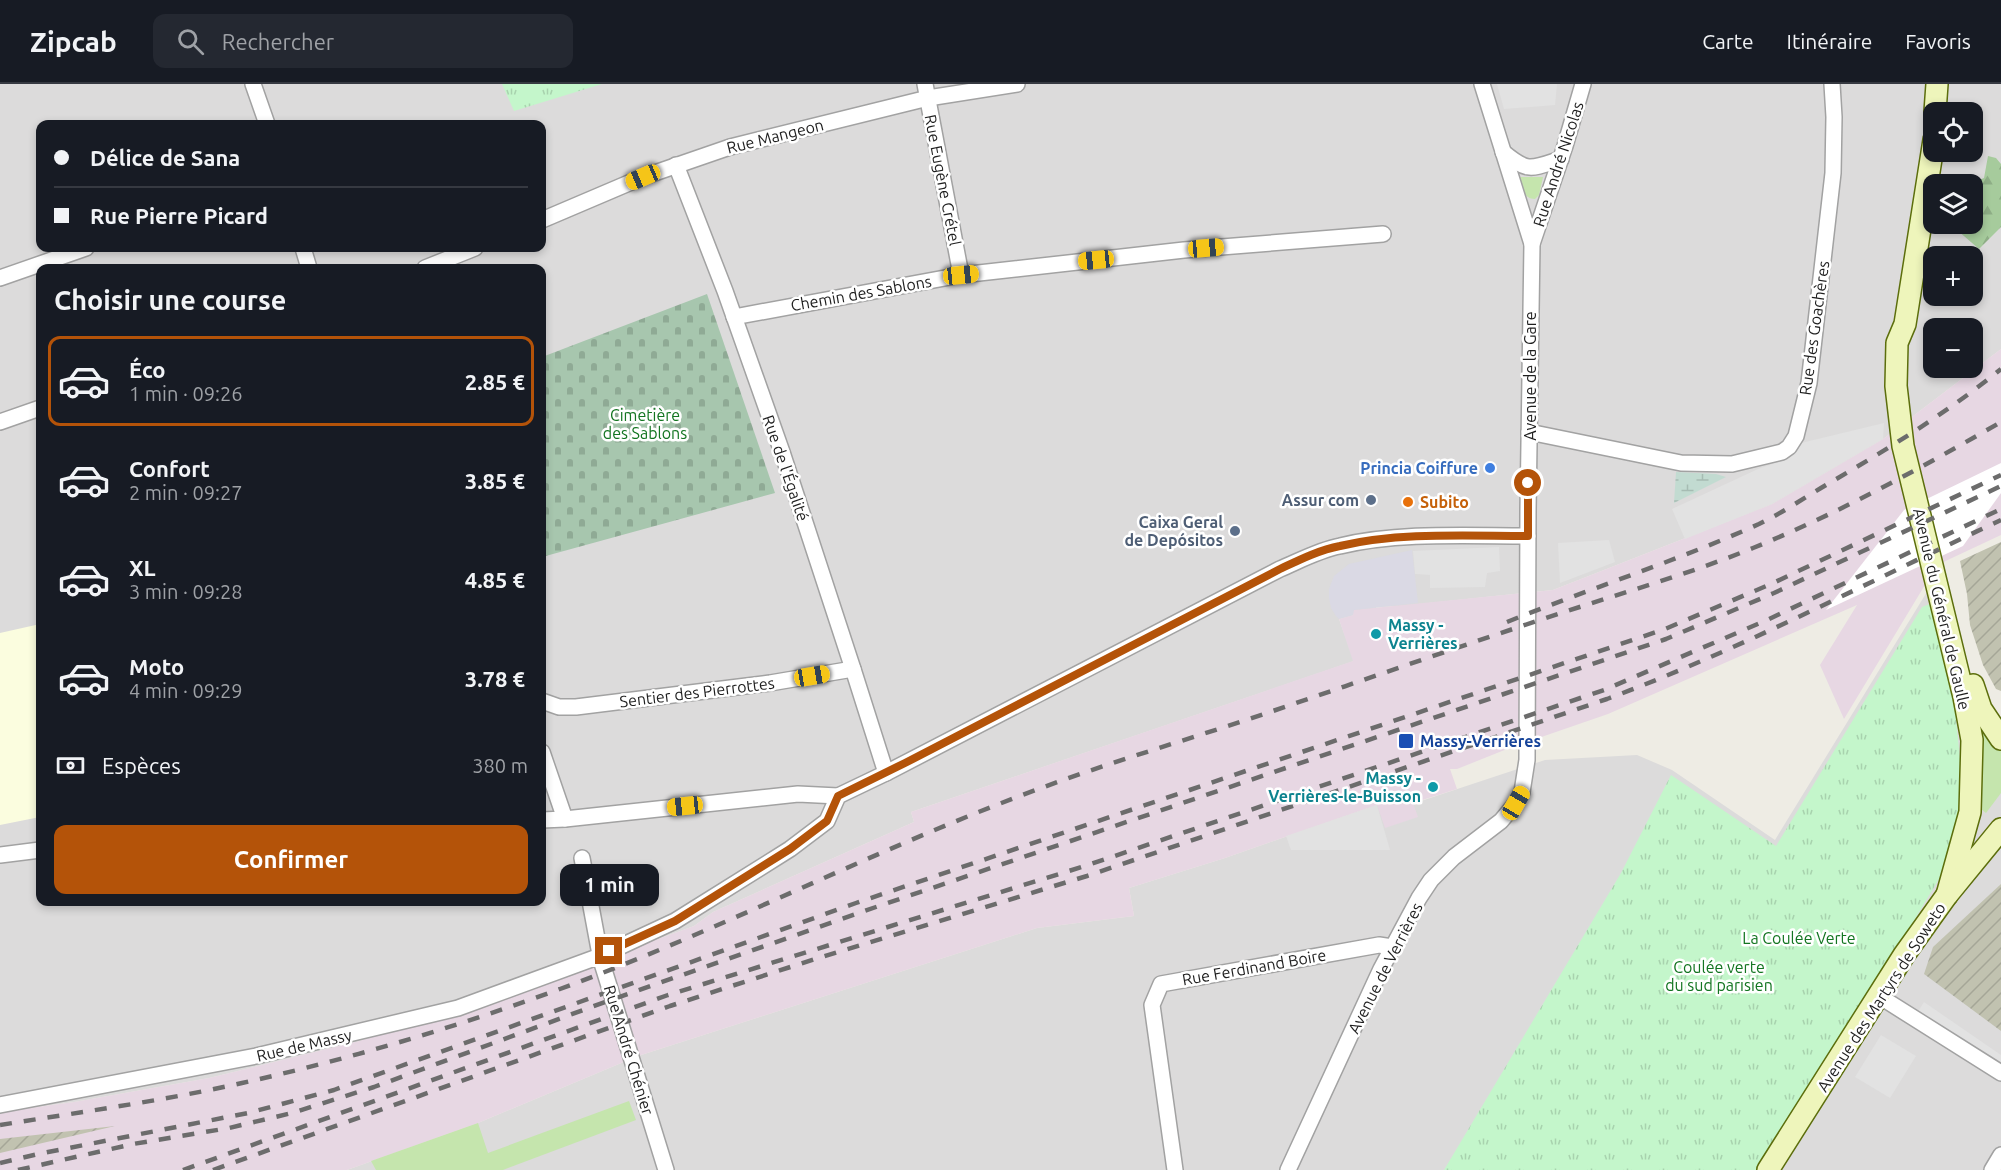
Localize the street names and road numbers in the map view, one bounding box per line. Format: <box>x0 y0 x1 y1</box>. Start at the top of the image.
street label: Rue André Nicolas <box>1529 99 1587 229</box>
street label: Rue Eugène Crétel <box>921 113 965 247</box>
street label: Rue Mangeon <box>725 115 825 157</box>
street label: Rue des Goachères <box>1796 259 1832 397</box>
street label: Chemin des Sablons <box>789 272 933 314</box>
street label: Avenue de la Gare <box>1521 311 1539 441</box>
street label: Rue de l'Égalité <box>759 412 814 523</box>
street label: Avenue du Général de Gaulle <box>1910 506 1974 712</box>
street label: Sentier des Pierrottes <box>619 674 776 710</box>
street label: Avenue de Verrières <box>1344 899 1426 1036</box>
street label: Avenue des Martyrs de Soweto <box>1813 899 1949 1095</box>
street label: Rue Ferdinand Boire <box>1181 945 1327 989</box>
street label: Rue André Chénier <box>601 983 657 1117</box>
street label: Rue de Massy <box>255 1025 354 1065</box>

